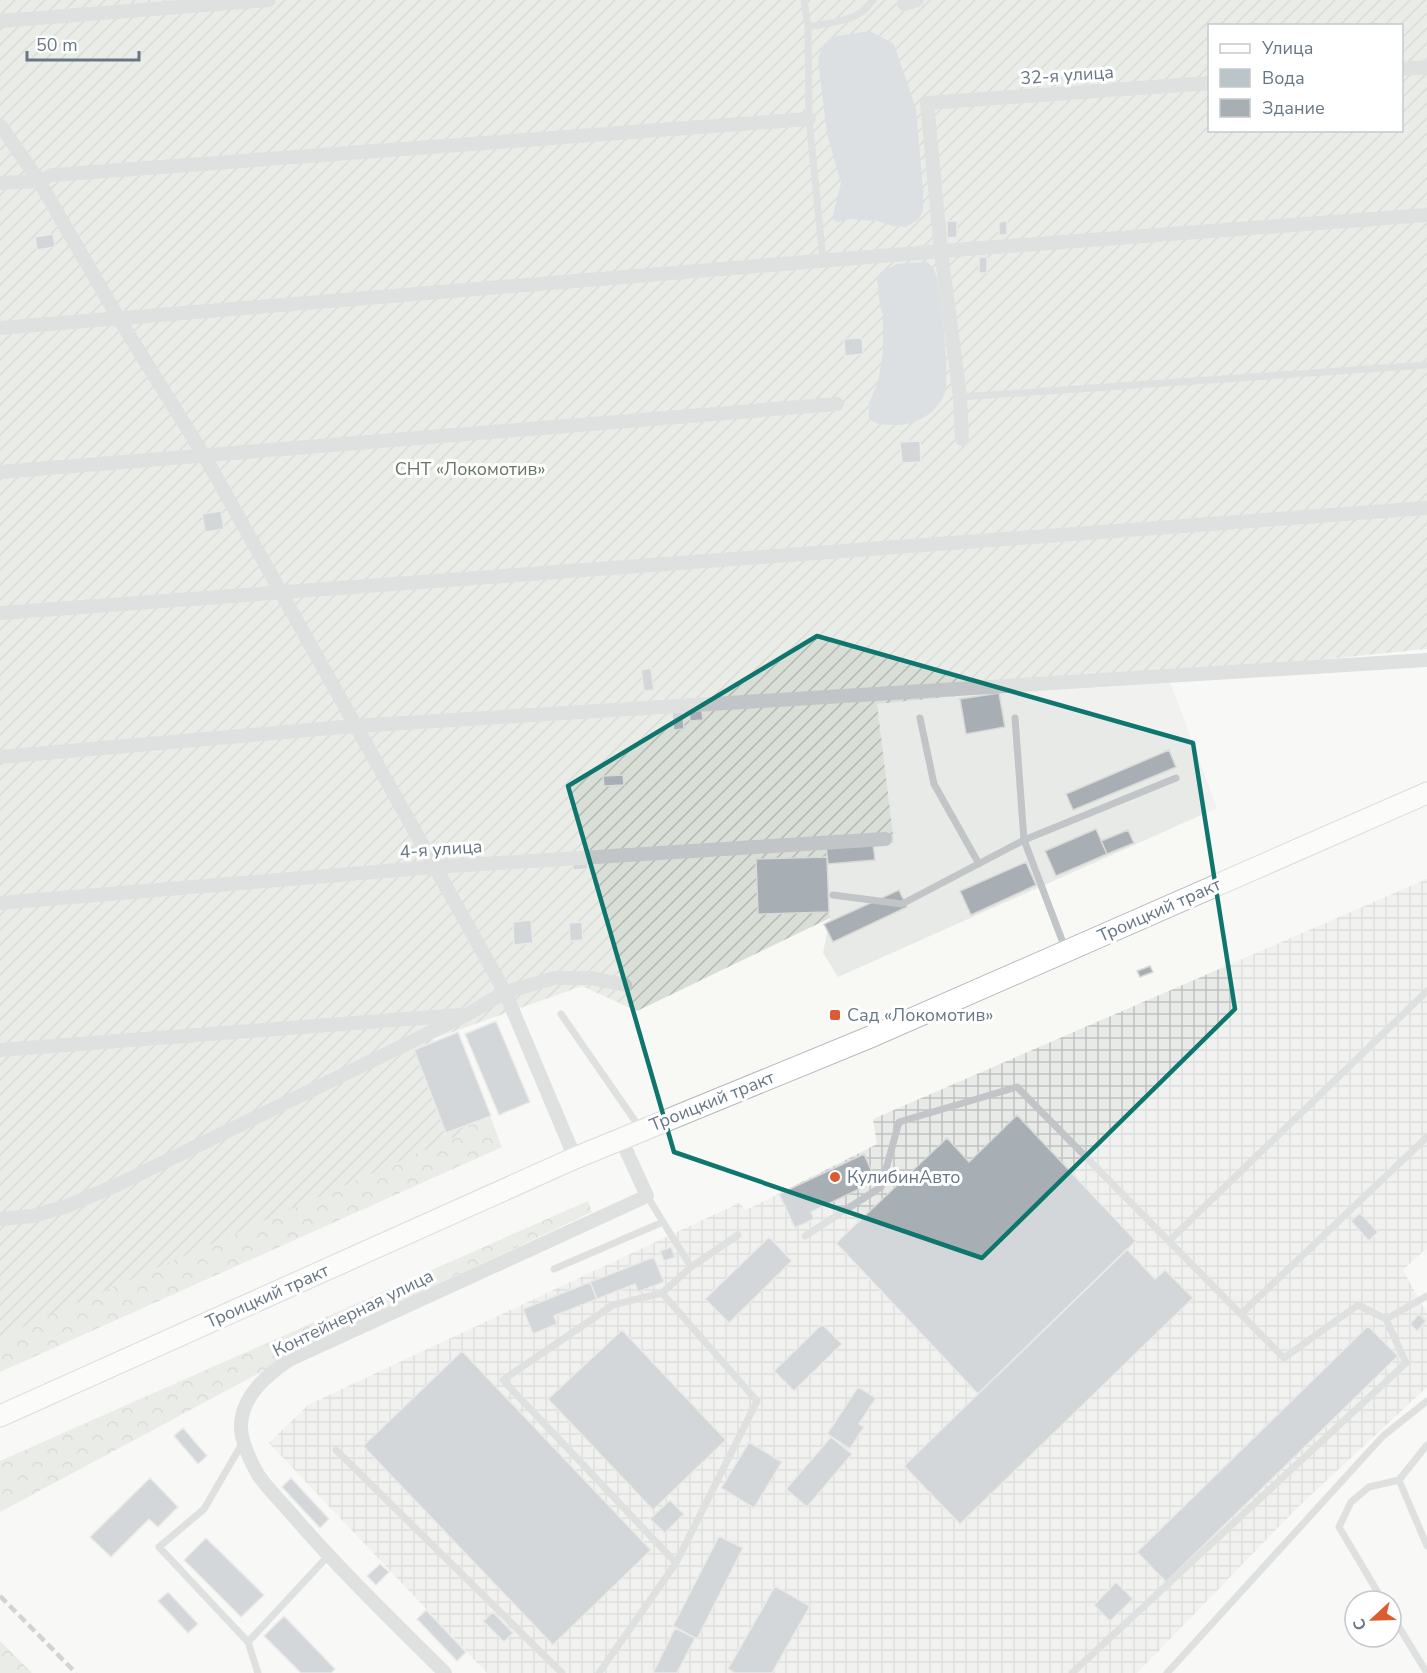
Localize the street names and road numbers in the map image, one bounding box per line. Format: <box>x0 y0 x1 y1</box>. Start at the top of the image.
street label: 32-я улица <box>1019 60 1115 90</box>
street label: 4-я улица <box>399 834 483 864</box>
street label: Троицкий тракт <box>1094 872 1224 948</box>
street label: Троицкий тракт <box>646 1065 778 1137</box>
street label: Троицкий тракт <box>202 1258 332 1334</box>
street label: Контейнерная улица <box>269 1264 437 1362</box>

